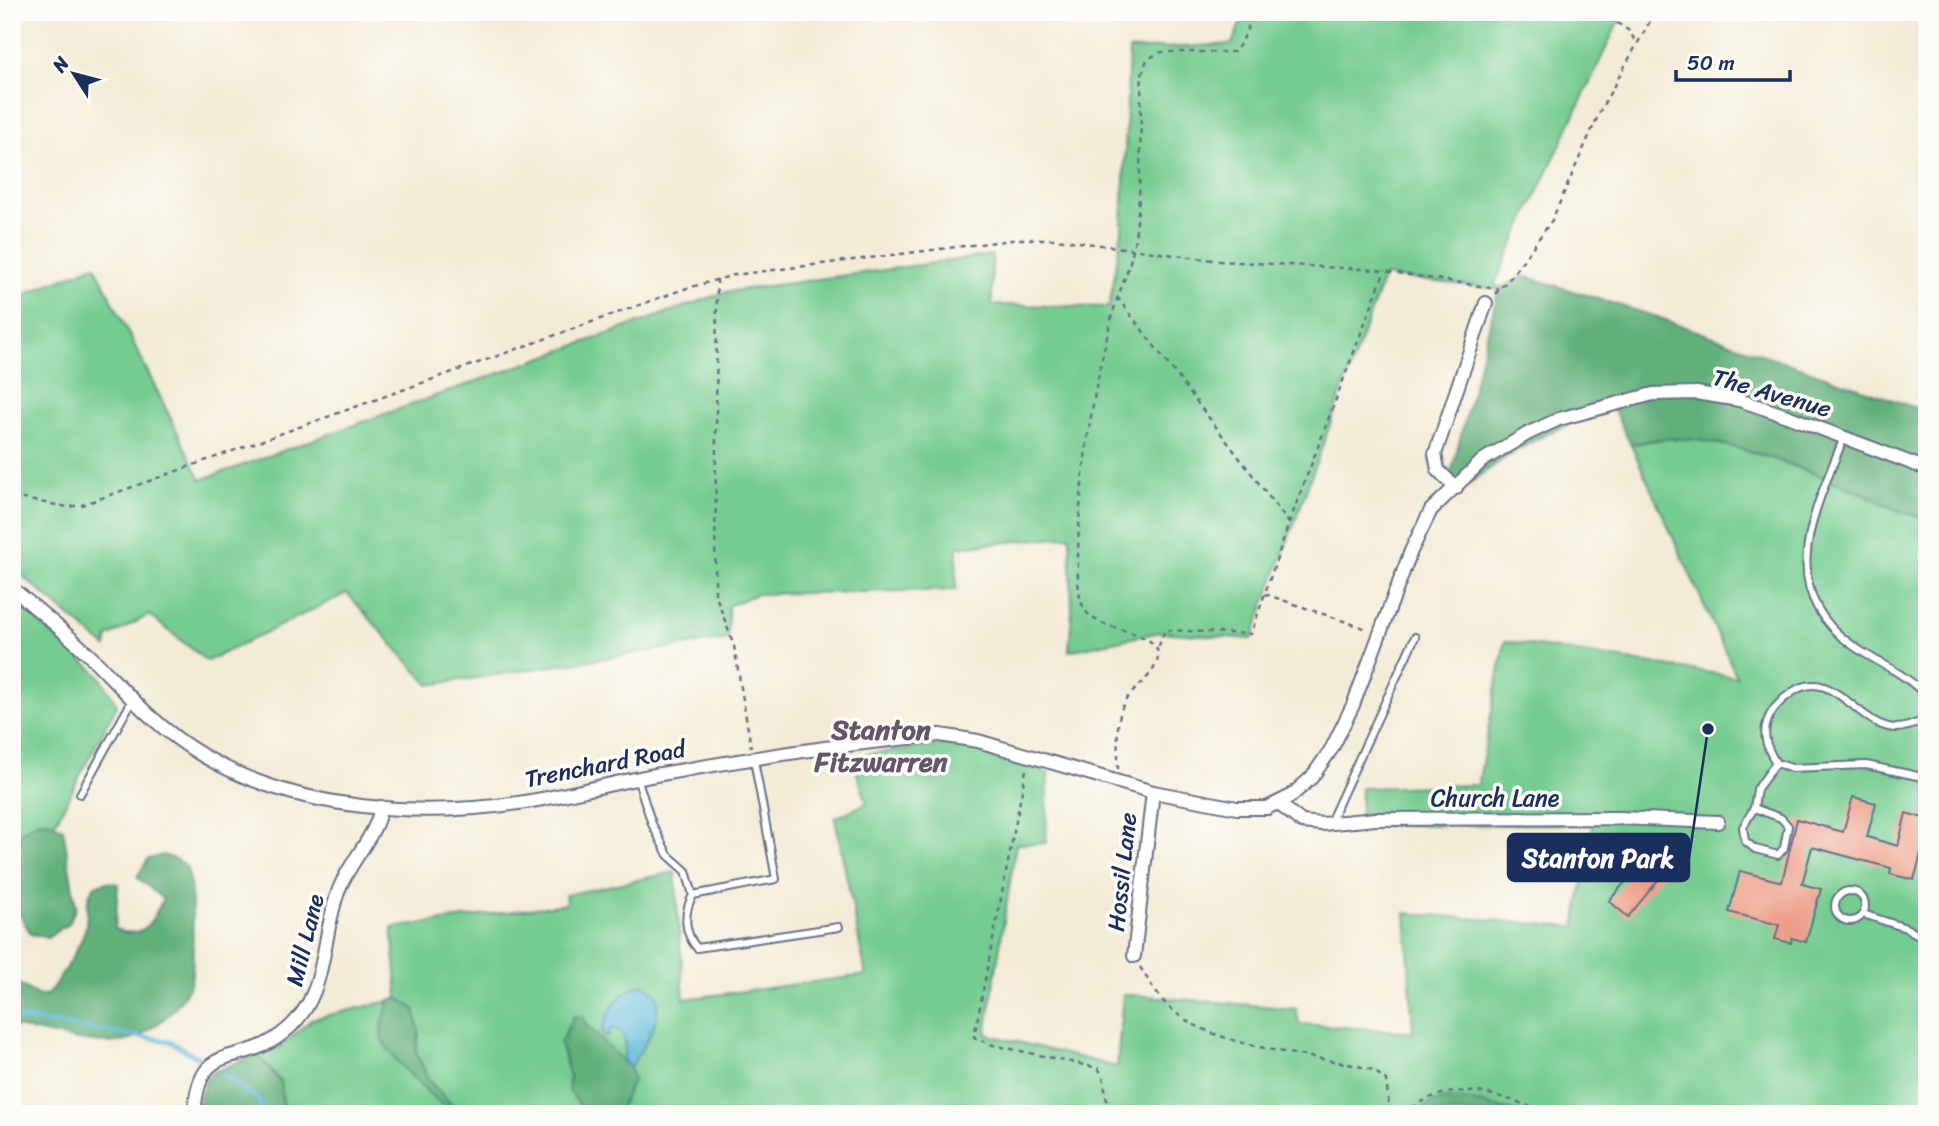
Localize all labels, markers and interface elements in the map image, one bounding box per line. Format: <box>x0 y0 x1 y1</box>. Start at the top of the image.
north arrow <box>38 38 108 108</box>
scale bar <box>1676 38 1790 82</box>
text: 50 m <box>1687 44 1735 82</box>
text: N <box>43 49 78 80</box>
street label: The Avenue <box>1708 356 1836 430</box>
district label: Stanton Fitzwarren <box>813 705 949 786</box>
street label: Trenchard Road <box>521 727 691 800</box>
street label: Church Lane <box>1431 777 1560 819</box>
street label: Hossil Lane <box>1095 810 1149 934</box>
callout: Stanton Park <box>1508 834 1689 881</box>
text: Stanton Park <box>1521 835 1674 881</box>
street label: Mill Lane <box>273 889 337 991</box>

